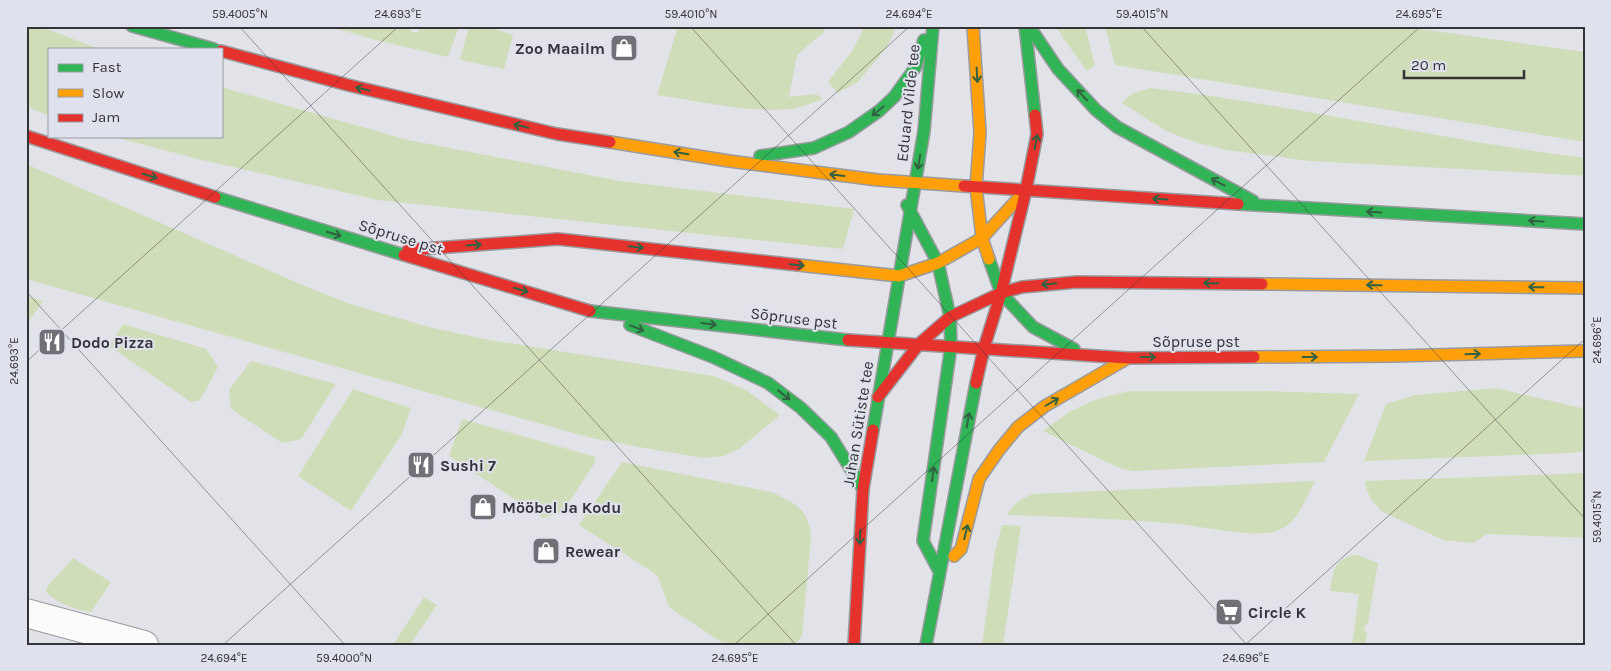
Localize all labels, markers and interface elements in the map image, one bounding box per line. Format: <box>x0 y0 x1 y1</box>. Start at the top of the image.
text: 59.4005°N <box>212 7 268 21</box>
text: 24.693°E <box>374 7 422 21</box>
text: 59.4010°N <box>664 7 718 21</box>
text: 24.694°E <box>885 7 933 21</box>
text: 59.4015°N <box>1116 7 1168 21</box>
text: 24.695°E <box>1395 7 1443 21</box>
shop icon: Zoo Maailm <box>609 33 639 63</box>
place label: Zoo Maailm <box>515 39 605 58</box>
street label: Eduard Vilde tee <box>892 43 924 163</box>
legend <box>48 48 222 138</box>
scale bar <box>1404 48 1524 80</box>
text: 20 m <box>1411 56 1446 74</box>
text: Fast <box>92 58 122 76</box>
one-way arrow <box>973 66 982 82</box>
text: Slow <box>92 84 124 102</box>
one-way arrow <box>355 84 371 93</box>
one-way arrow <box>1076 89 1088 102</box>
one-way arrow <box>871 105 884 116</box>
text: Jam <box>92 108 120 126</box>
one-way arrow <box>514 121 530 130</box>
one-way arrow <box>1031 135 1041 151</box>
one-way arrow <box>673 148 689 158</box>
one-way arrow <box>913 153 923 169</box>
one-way arrow <box>829 170 845 180</box>
one-way arrow <box>142 171 158 181</box>
one-way arrow <box>1211 177 1226 186</box>
one-way arrow <box>1152 194 1168 203</box>
one-way arrow <box>1366 207 1382 216</box>
street label: Sõpruse pst <box>356 215 446 259</box>
one-way arrow <box>1528 217 1544 226</box>
one-way arrow <box>325 230 341 240</box>
one-way arrow <box>466 240 482 250</box>
one-way arrow <box>627 242 643 252</box>
one-way arrow <box>789 260 805 270</box>
one-way arrow <box>1203 278 1220 288</box>
one-way arrow <box>1041 280 1057 289</box>
one-way arrow <box>1366 280 1382 290</box>
one-way arrow <box>1528 282 1544 292</box>
one-way arrow <box>513 285 529 295</box>
street label: Sõpruse pst <box>749 303 839 333</box>
text: 24.696°E <box>1590 316 1604 364</box>
one-way arrow <box>701 319 717 329</box>
one-way arrow <box>628 324 644 333</box>
restaurant icon: Dodo Pizza <box>37 327 67 357</box>
street label: Sõpruse pst <box>1152 332 1240 351</box>
place label: Dodo Pizza <box>71 333 154 352</box>
text: 24.693°E <box>7 337 21 385</box>
one-way arrow <box>1464 349 1480 358</box>
one-way arrow <box>1302 352 1318 361</box>
one-way arrow <box>1139 353 1155 362</box>
street label: Juhan Sütiste tee <box>839 360 877 488</box>
one-way arrow <box>777 389 790 400</box>
one-way arrow <box>1044 396 1059 406</box>
one-way arrow <box>963 412 973 428</box>
restaurant icon: Sushi 7 <box>406 450 436 480</box>
place label: Sushi 7 <box>440 456 496 475</box>
one-way arrow <box>928 467 938 483</box>
text: 59.4015°N <box>1590 491 1604 543</box>
shop icon: Mööbel Ja Kodu <box>468 492 498 522</box>
place label: Mööbel Ja Kodu <box>502 498 621 517</box>
one-way arrow <box>961 525 971 541</box>
one-way arrow <box>856 529 865 545</box>
shop icon: Rewear <box>531 536 561 566</box>
place label: Rewear <box>565 542 621 561</box>
supermarket icon: Circle K <box>1214 597 1244 627</box>
place label: Circle K <box>1248 603 1307 622</box>
text: 24.694°E <box>200 651 248 665</box>
text: 59.4000°N <box>316 651 372 665</box>
text: 24.695°E <box>711 651 759 665</box>
text: 24.696°E <box>1222 651 1270 665</box>

